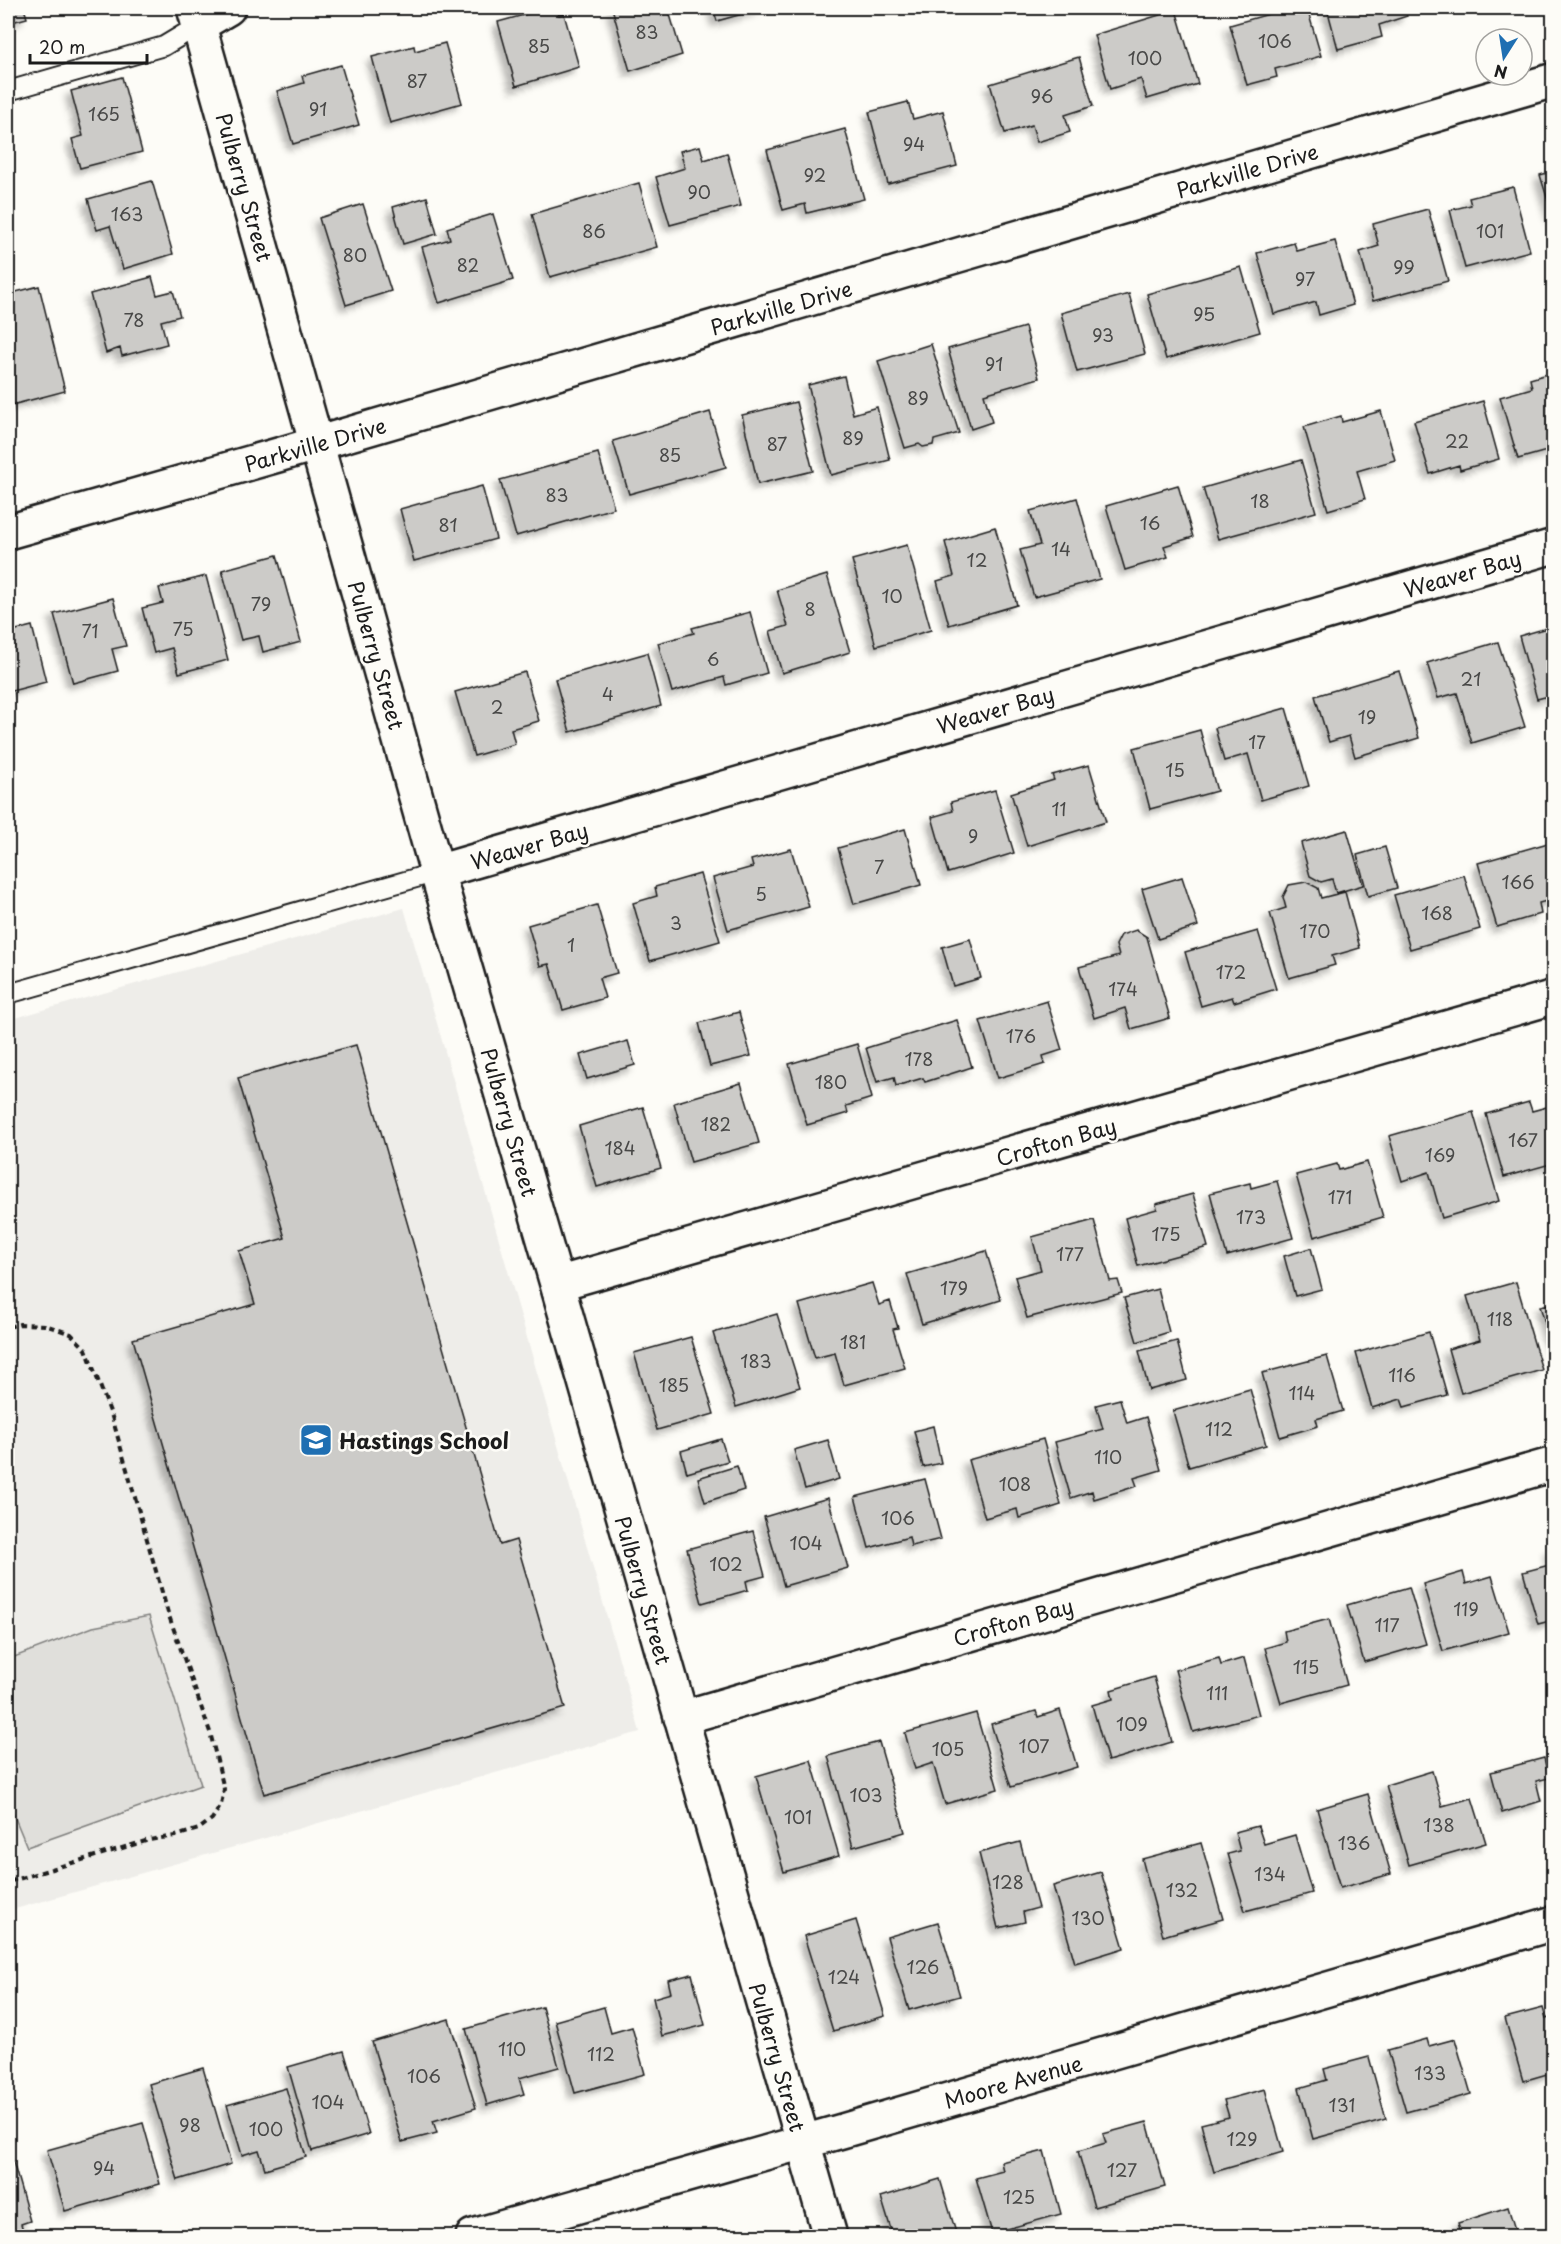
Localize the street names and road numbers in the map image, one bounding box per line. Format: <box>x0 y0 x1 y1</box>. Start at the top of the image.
street label: Pulberry Street <box>208 109 282 265</box>
street label: Parkville Drive <box>1172 134 1322 206</box>
street label: Parkville Drive <box>706 271 856 343</box>
street label: Parkville Drive <box>240 408 390 480</box>
street label: Weaver Bay <box>1400 541 1524 605</box>
street label: Pulberry Street <box>340 577 414 733</box>
street label: Weaver Bay <box>933 677 1057 741</box>
street label: Weaver Bay <box>467 813 591 877</box>
street label: Pulberry Street <box>473 1044 547 1200</box>
street label: Crofton Bay <box>992 1109 1120 1173</box>
street label: Pulberry Street <box>607 1512 681 1668</box>
street label: Crofton Bay <box>949 1589 1077 1653</box>
street label: Pulberry Street <box>741 1979 815 2135</box>
street label: Moore Avenue <box>940 2046 1086 2116</box>

